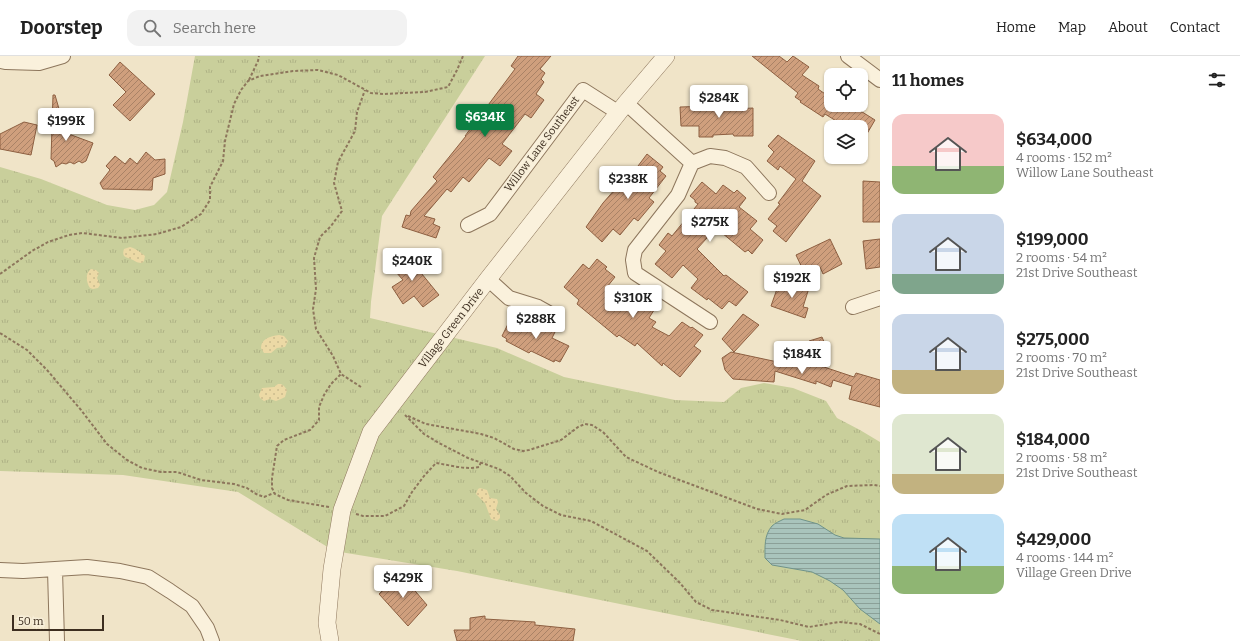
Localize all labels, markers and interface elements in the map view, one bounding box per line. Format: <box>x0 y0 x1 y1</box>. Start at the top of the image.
search box <box>127 10 407 46</box>
text: Doorstep <box>20 16 103 39</box>
icon: search <box>141 17 163 39</box>
text: Search here <box>173 19 256 37</box>
text: Home <box>996 19 1036 36</box>
text: Map <box>1058 19 1086 36</box>
text: About <box>1108 19 1148 36</box>
text: Contact <box>1170 19 1220 36</box>
map controls <box>824 68 868 164</box>
button: locate <box>824 68 868 112</box>
icon: filters <box>1206 69 1228 91</box>
text: 11 homes <box>892 70 964 91</box>
pin: $284K <box>691 85 747 119</box>
text: $284K <box>699 90 739 105</box>
street label: Willow Lane Southeast <box>502 94 582 194</box>
pin: $634K <box>457 104 513 138</box>
pin: $199K <box>38 108 94 142</box>
text: $634K <box>465 109 505 124</box>
text: $199K <box>47 113 85 128</box>
button: layers <box>824 120 868 164</box>
text: $634,000 <box>1016 129 1092 150</box>
icon: home <box>924 130 972 178</box>
text: 4 rooms · 152 m² <box>1016 150 1112 165</box>
text: Willow Lane Southeast <box>1016 165 1153 180</box>
pin: $238K <box>600 166 656 200</box>
text: $238K <box>608 171 648 186</box>
pin: $275K <box>682 209 738 243</box>
text: $275K <box>691 214 729 229</box>
text: $199,000 <box>1016 229 1089 250</box>
icon: home <box>924 230 972 278</box>
pin: $240K <box>384 248 440 282</box>
text: 2 rooms · 54 m² <box>1016 250 1107 265</box>
text: $240K <box>392 253 432 268</box>
pin: $192K <box>764 265 820 299</box>
text: 21st Drive Southeast <box>1016 265 1137 280</box>
text: $192K <box>773 270 811 285</box>
street label: Village Green Drive <box>416 285 486 371</box>
pin: $310K <box>605 285 661 319</box>
text: $310K <box>614 290 652 305</box>
pin: $288K <box>508 306 564 340</box>
text: $288K <box>516 311 556 326</box>
text: $275,000 <box>1016 329 1090 350</box>
icon: home <box>924 330 972 378</box>
pin: $184K <box>774 341 830 375</box>
text: $184K <box>783 346 821 361</box>
text: 2 rooms · 70 m² <box>1016 350 1107 365</box>
text: 21st Drive Southeast <box>1016 365 1137 380</box>
text: $184,000 <box>1016 429 1090 450</box>
icon: home <box>924 430 972 478</box>
text: 2 rooms · 58 m² <box>1016 450 1107 465</box>
text: 21st Drive Southeast <box>1016 465 1137 480</box>
text: $429,000 <box>1016 529 1091 550</box>
icon: home <box>924 530 972 578</box>
text: 4 rooms · 144 m² <box>1016 550 1113 565</box>
pin: $429K <box>375 565 431 599</box>
text: Village Green Drive <box>1016 565 1132 580</box>
text: $429K <box>383 570 423 585</box>
scale bar <box>12 613 104 632</box>
text: 50 m <box>18 615 44 628</box>

